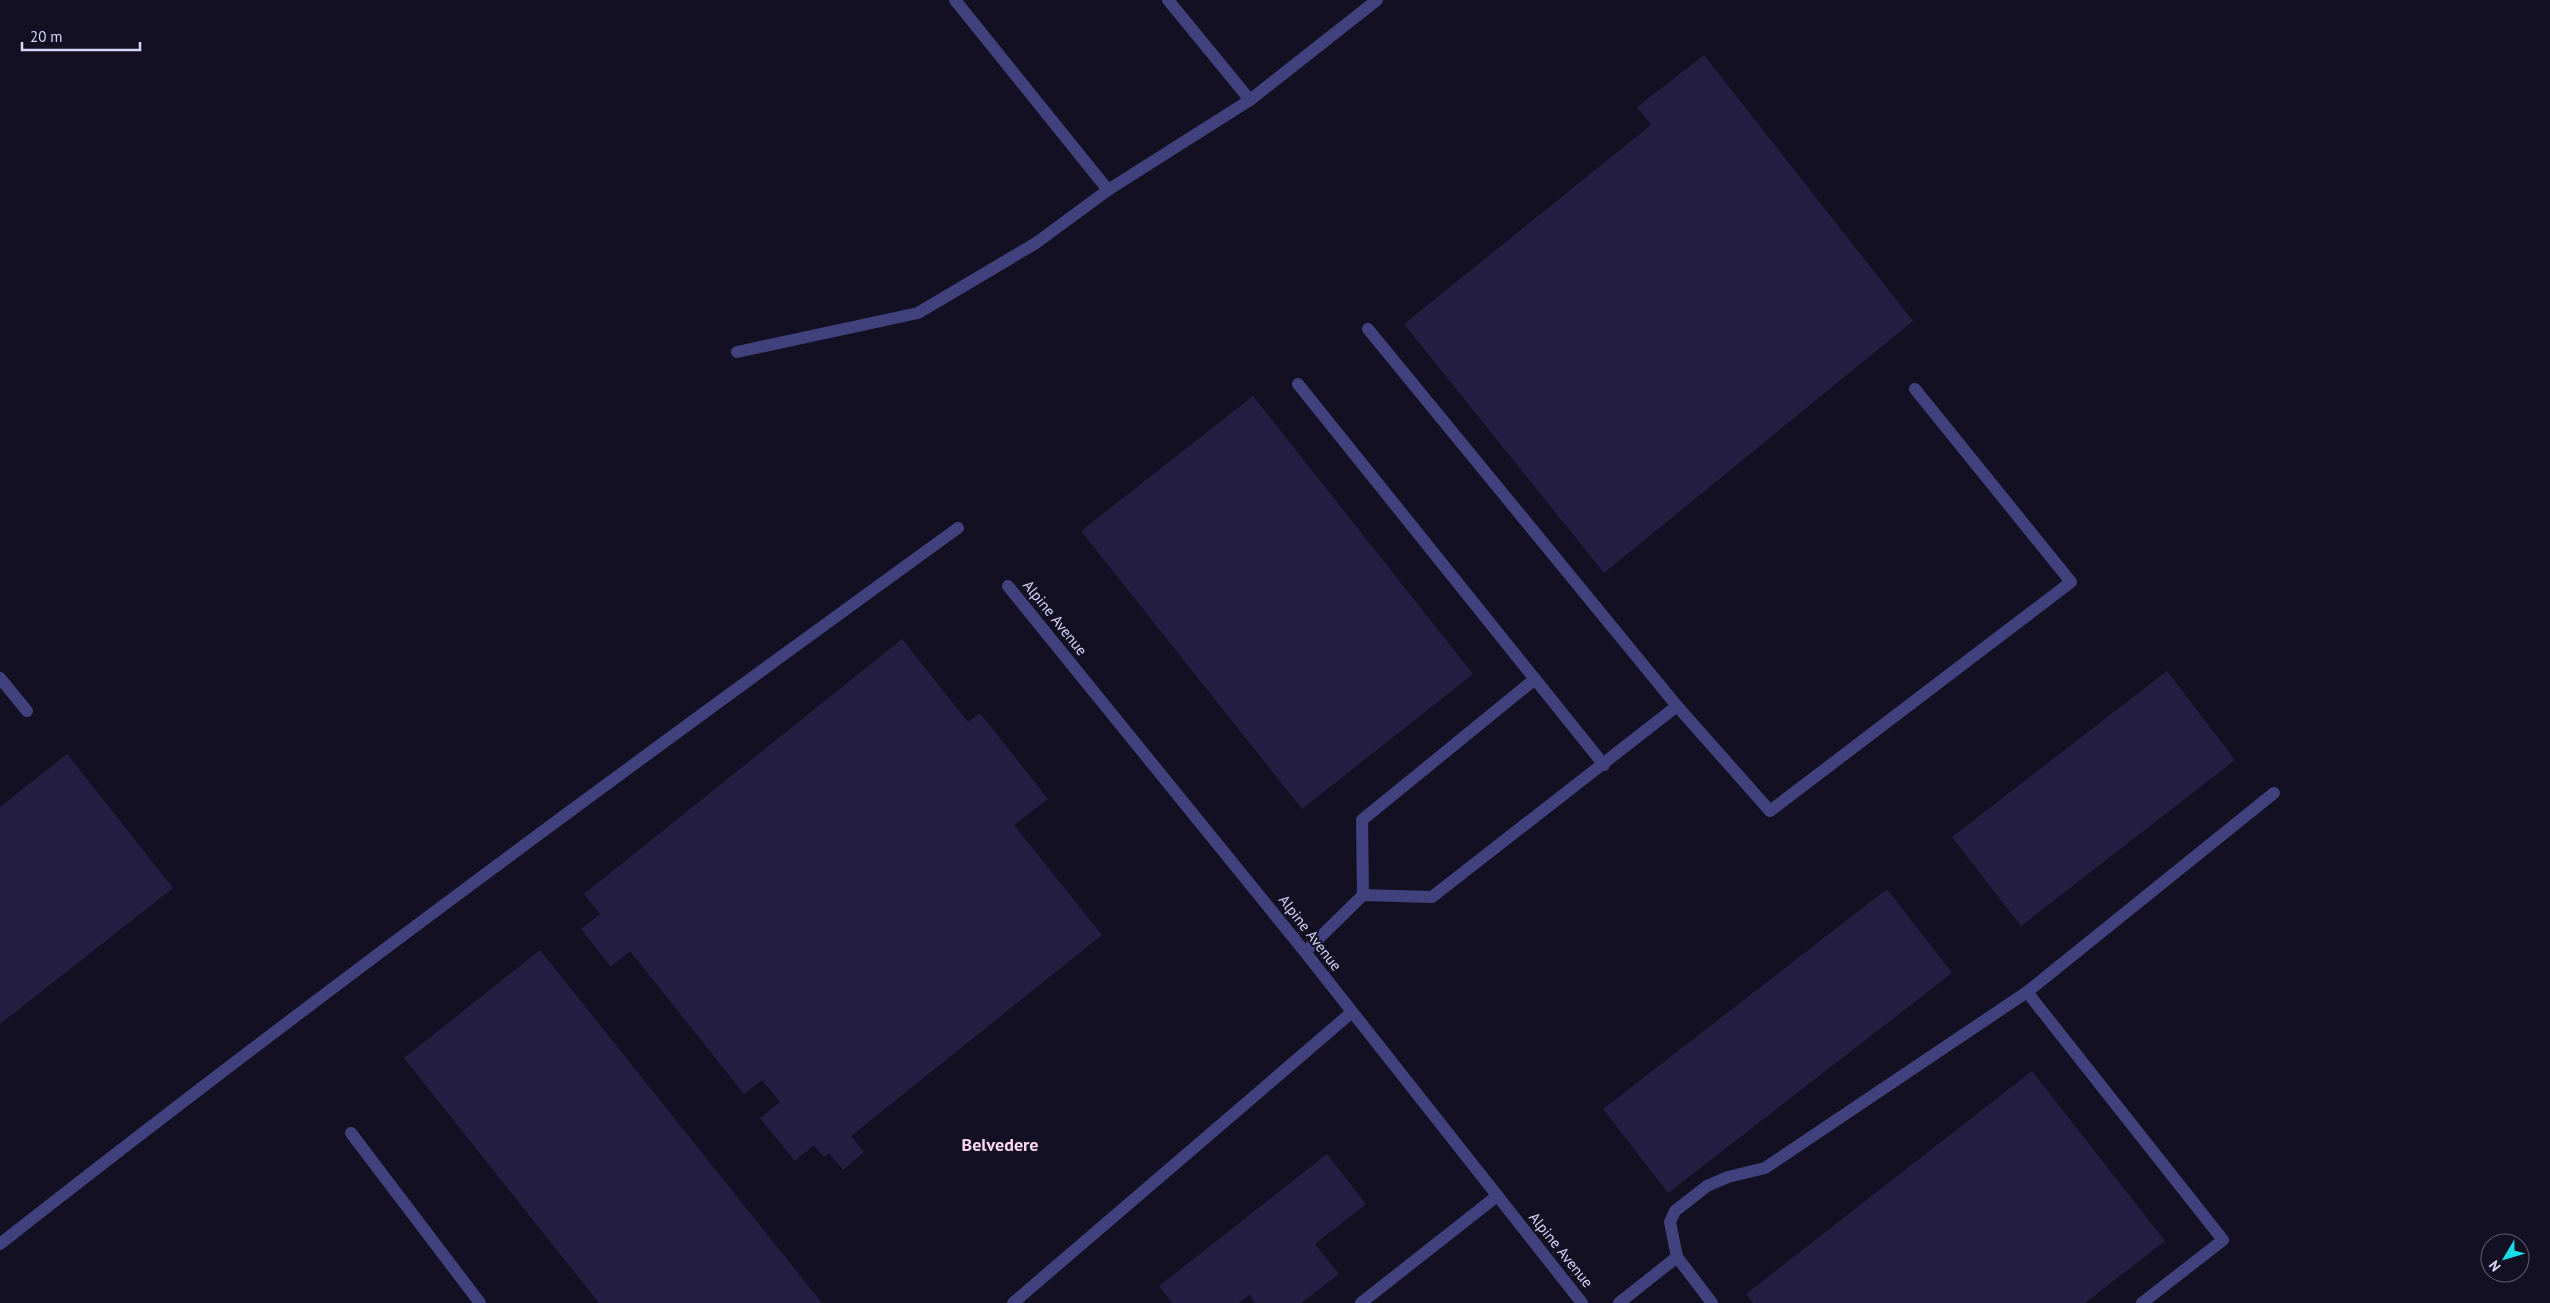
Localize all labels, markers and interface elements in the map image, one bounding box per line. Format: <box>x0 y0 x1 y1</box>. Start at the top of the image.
scale bar <box>22 20 140 52</box>
text: 20 m <box>30 27 63 46</box>
street label: Alpine Avenue <box>1019 576 1092 659</box>
street label: Alpine Avenue <box>1275 891 1346 975</box>
district label: Belvedere <box>962 1133 1039 1156</box>
street label: Alpine Avenue <box>1525 1208 1598 1291</box>
north arrow <box>2480 1233 2530 1283</box>
text: N <box>2485 1257 2505 1275</box>

